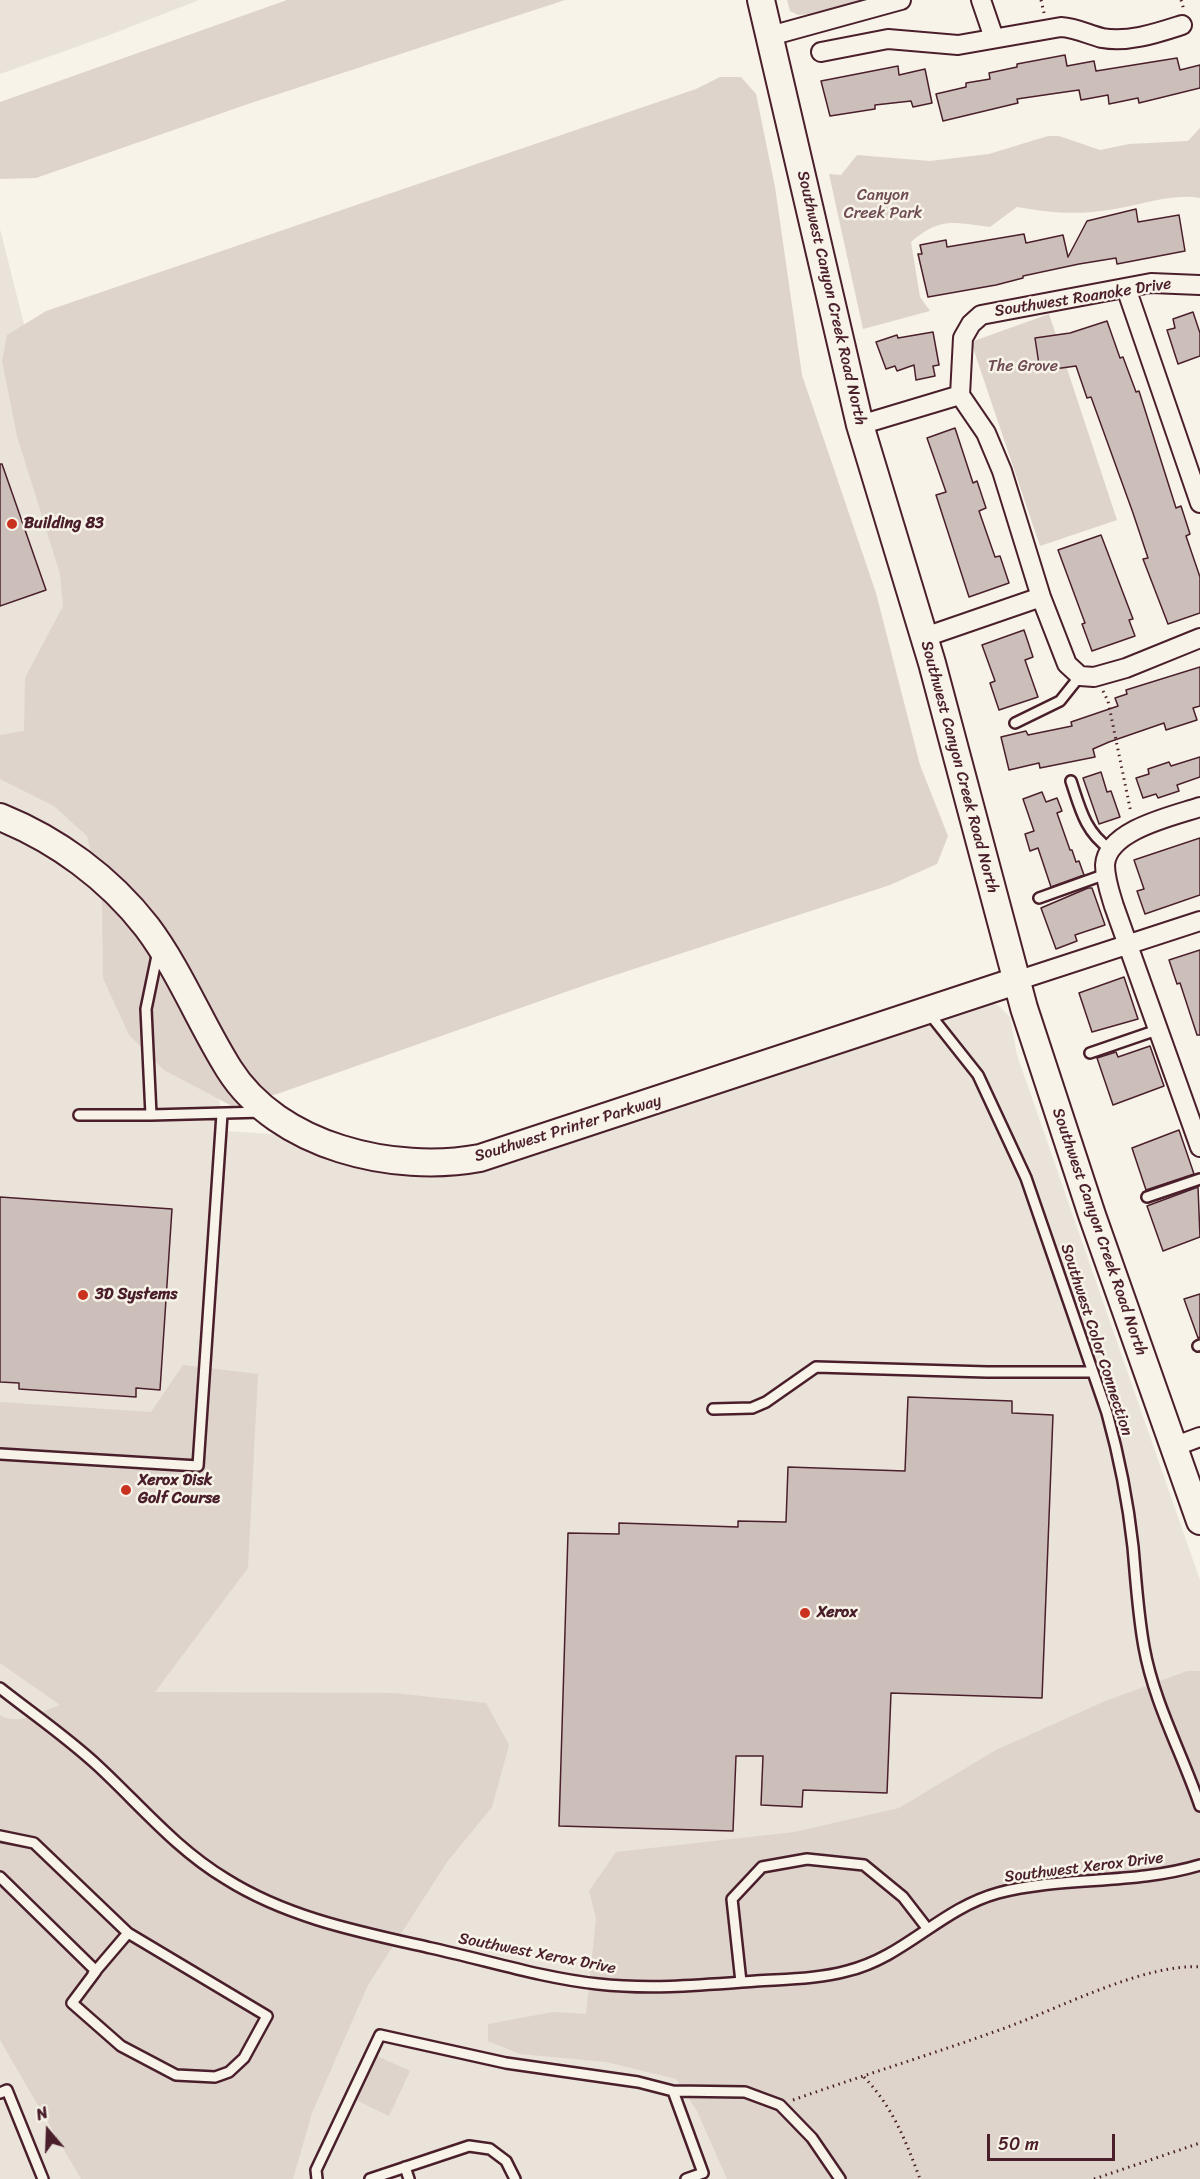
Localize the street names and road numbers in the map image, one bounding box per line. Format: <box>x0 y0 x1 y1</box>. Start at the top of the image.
street label: Southwest Canyon Creek Road North <box>792 169 870 427</box>
street label: Southwest Roanoke Drive <box>993 275 1173 321</box>
street label: Southwest Canyon Creek Road North <box>916 639 1002 895</box>
street label: Southwest Printer Parkway <box>472 1091 664 1167</box>
street label: Southwest Canyon Creek Road North <box>1048 1106 1150 1358</box>
street label: Southwest Color Connection <box>1056 1242 1136 1438</box>
street label: Southwest Xerox Drive <box>1003 1849 1165 1887</box>
street label: Southwest Xerox Drive <box>457 1929 617 1979</box>

